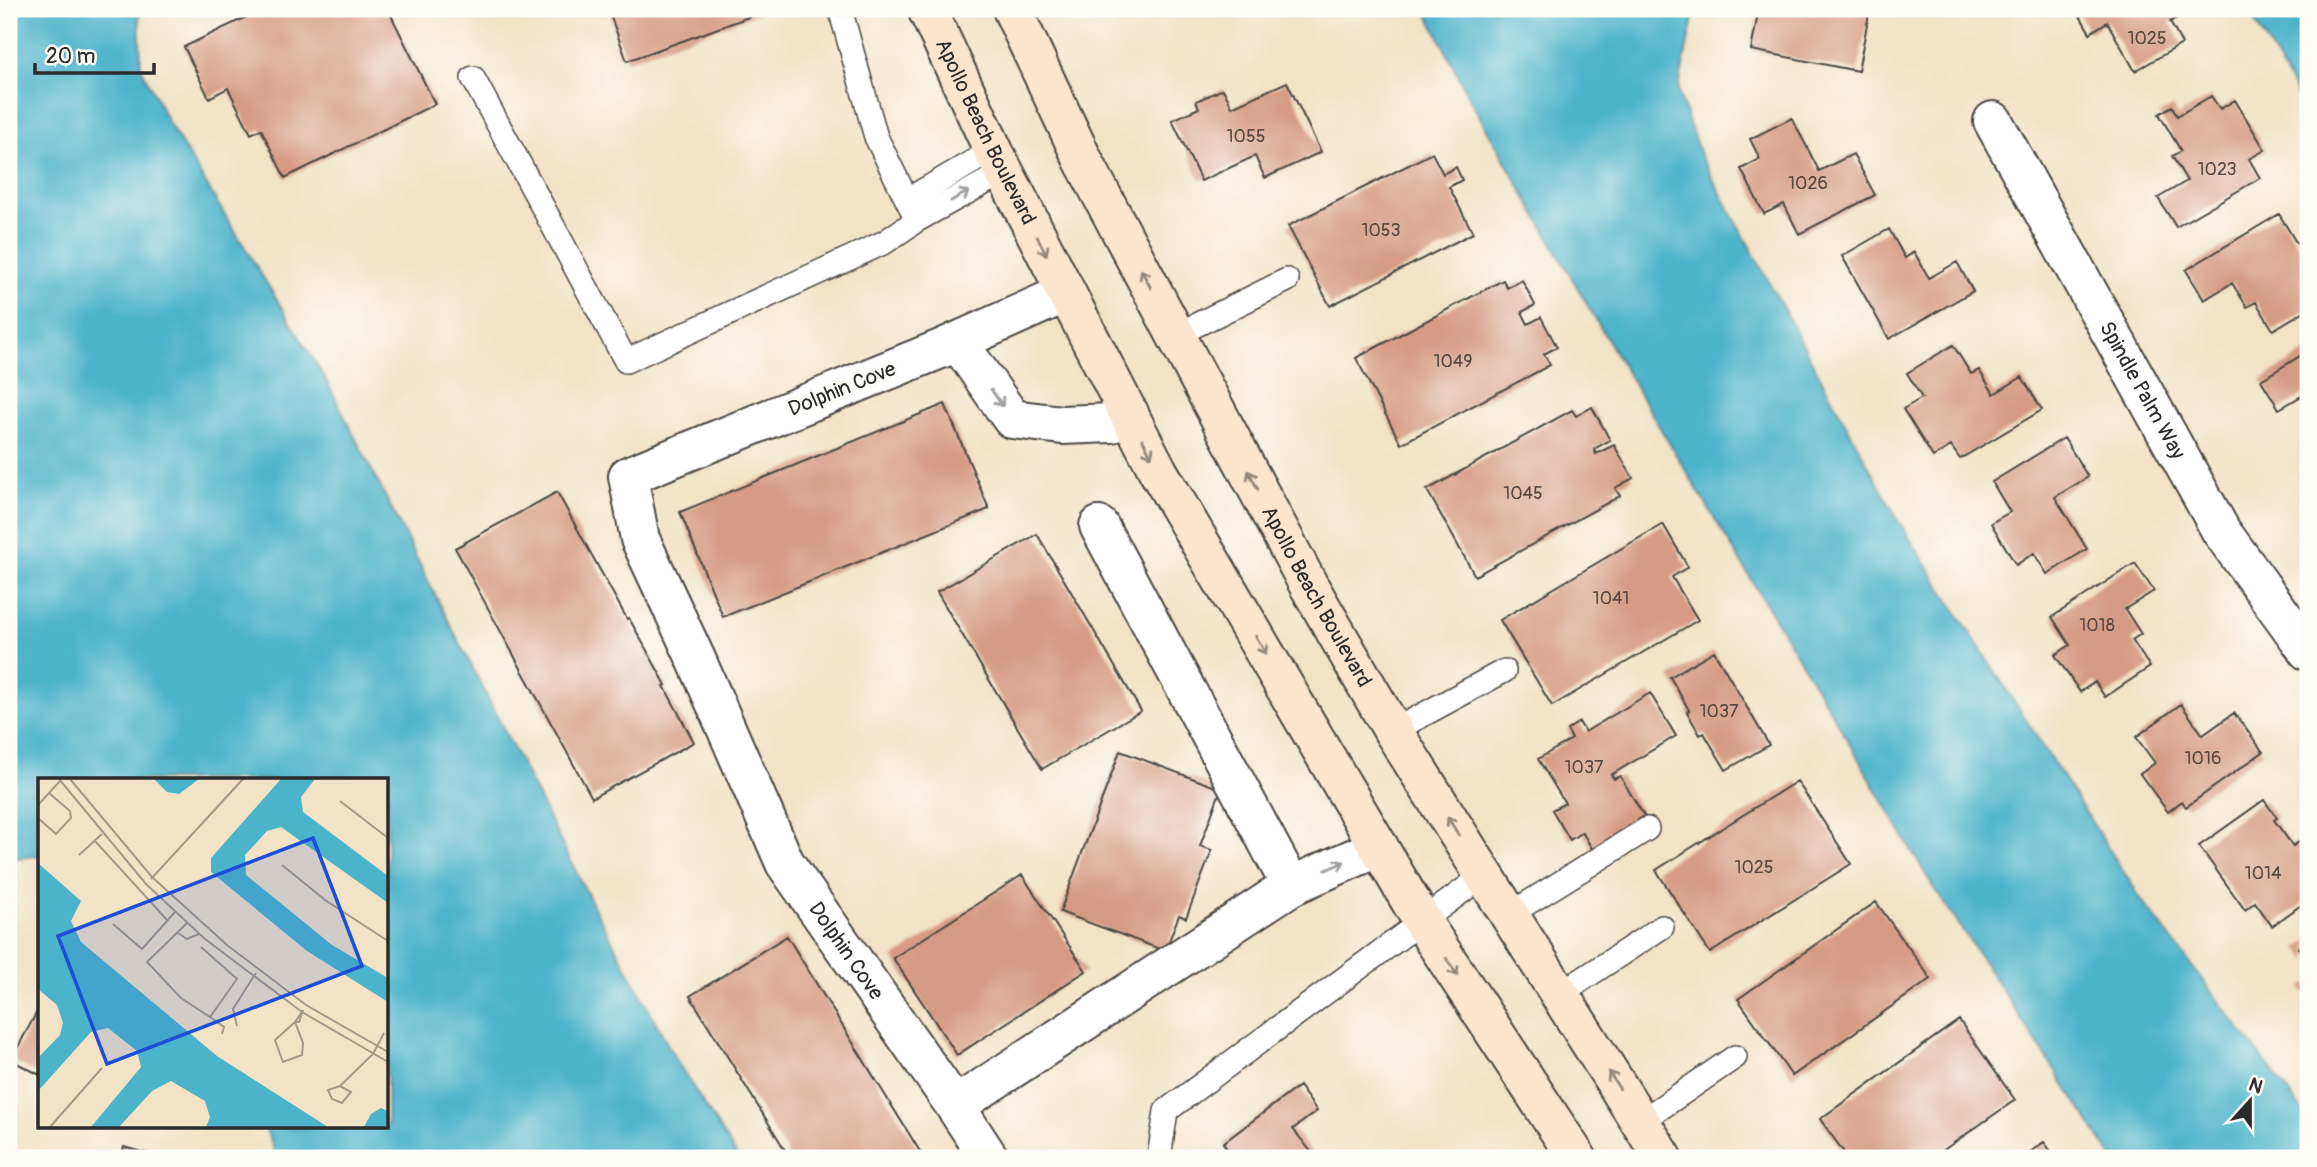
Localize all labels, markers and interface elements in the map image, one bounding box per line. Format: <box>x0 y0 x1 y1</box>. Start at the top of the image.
house number: 1025 <box>2127 27 2167 50</box>
scale bar <box>35 32 154 76</box>
street label: Apollo Beach Boulevard <box>929 34 1042 229</box>
text: 20 m <box>46 43 95 70</box>
house number: 1055 <box>1227 125 1265 148</box>
house number: 1023 <box>2198 158 2236 181</box>
house number: 1026 <box>1788 172 1828 195</box>
one-way arrow <box>950 189 970 203</box>
house number: 1053 <box>1361 219 1401 242</box>
one-way arrow <box>1035 236 1049 256</box>
one-way arrow <box>1139 269 1153 290</box>
street label: Spindle Palm Way <box>2094 317 2192 464</box>
house number: 1049 <box>1433 350 1473 373</box>
street label: Dolphin Cove <box>784 355 900 423</box>
one-way arrow <box>990 388 1004 407</box>
one-way arrow <box>1140 437 1154 458</box>
one-way arrow <box>1246 470 1259 491</box>
house number: 1045 <box>1503 482 1543 505</box>
street label: Apollo Beach Boulevard <box>1255 501 1378 692</box>
house number: 1041 <box>1593 587 1629 610</box>
house number: 1018 <box>2079 614 2115 637</box>
one-way arrow <box>1254 635 1268 655</box>
house number: 1037 <box>1700 700 1739 723</box>
house number: 1016 <box>2185 747 2221 770</box>
house number: 1037 <box>1565 756 1604 779</box>
inset map <box>38 778 388 1128</box>
one-way arrow <box>1445 816 1459 836</box>
house number: 1025 <box>1734 856 1774 879</box>
one-way arrow <box>1324 859 1345 872</box>
house number: 1014 <box>2245 862 2282 885</box>
street label: Dolphin Cove <box>803 897 890 1006</box>
one-way arrow <box>1445 957 1459 977</box>
north arrow <box>2216 1066 2286 1136</box>
one-way arrow <box>1606 1070 1620 1090</box>
text: N <box>2245 1073 2266 1100</box>

